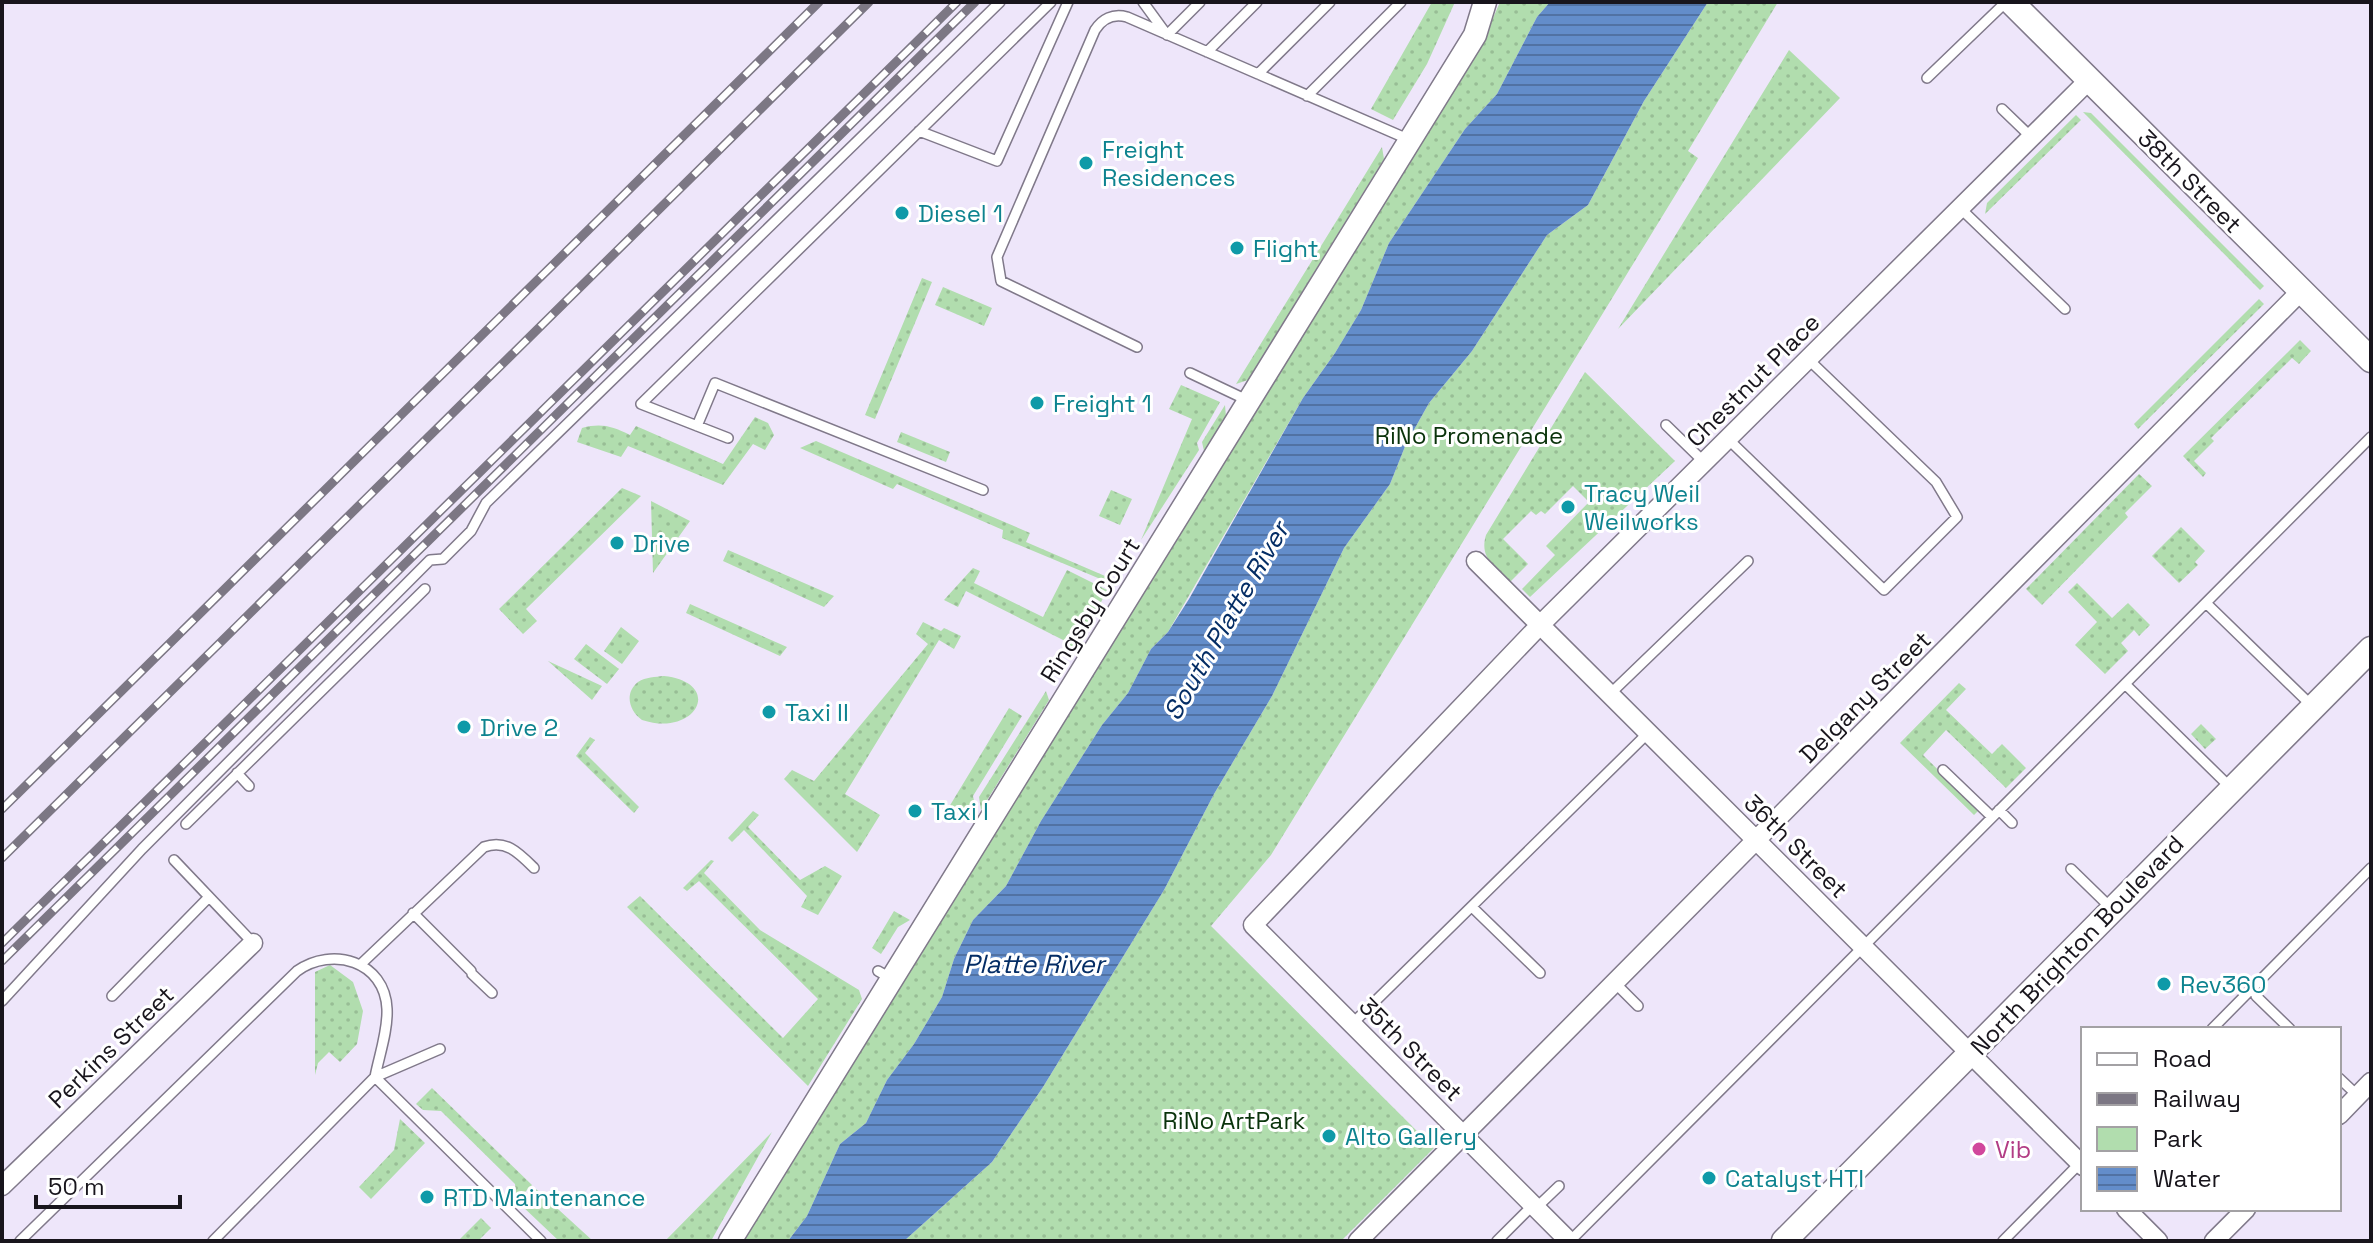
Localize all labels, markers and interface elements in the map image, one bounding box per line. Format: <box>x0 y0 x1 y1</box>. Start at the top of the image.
street label: 38th Street <box>2131 122 2249 240</box>
place label: Freight Residences <box>1102 134 1235 193</box>
marker: Freight Residences <box>1077 154 1095 172</box>
place label: Diesel 1 <box>918 198 1003 229</box>
marker: Diesel 1 <box>893 204 911 222</box>
place label: Flight <box>1253 233 1319 264</box>
marker: Flight <box>1228 239 1246 257</box>
street label: Chestnut Place <box>1680 307 1826 453</box>
place label: Freight 1 <box>1053 388 1152 419</box>
marker: Freight 1 <box>1028 394 1046 412</box>
park label: RiNo Promenade <box>1375 420 1563 451</box>
place label: Tracy Weil Weilworks <box>1584 478 1700 537</box>
marker: Tracy Weil Weilworks <box>1559 498 1577 516</box>
water label: South Platte River <box>1155 513 1298 726</box>
place label: Drive <box>633 528 691 559</box>
street label: Ringsby Court <box>1033 532 1147 688</box>
marker: Drive <box>608 534 626 552</box>
street label: Delgany Street <box>1793 625 1937 769</box>
place label: Taxi II <box>785 697 849 728</box>
marker: Taxi II <box>760 703 778 721</box>
place label: Drive 2 <box>480 712 558 743</box>
marker: Drive 2 <box>455 718 473 736</box>
street label: 36th Street <box>1738 788 1854 904</box>
place label: Taxi I <box>931 796 989 827</box>
marker: Taxi I <box>906 802 924 820</box>
street label: North Brighton Boulevard <box>1964 828 2190 1062</box>
water label: Platte River <box>964 947 1108 981</box>
place label: Rev360 <box>2180 969 2266 1000</box>
marker: Rev360 <box>2155 975 2173 993</box>
street label: Perkins Street <box>42 979 180 1115</box>
street label: 35th Street <box>1353 991 1469 1107</box>
legend <box>2081 1027 2341 1211</box>
text: Road <box>2153 1043 2212 1074</box>
text: Railway <box>2153 1083 2241 1114</box>
park label: RiNo ArtPark <box>1163 1105 1305 1136</box>
place label: Alto Gallery <box>1345 1121 1477 1152</box>
text: Park <box>2153 1123 2203 1154</box>
marker: Alto Gallery <box>1320 1127 1338 1145</box>
place label: Vib <box>1995 1134 2031 1165</box>
marker: Vib <box>1970 1140 1988 1158</box>
scale bar <box>36 1159 180 1209</box>
place label: Catalyst HTI <box>1725 1163 1864 1194</box>
text: Water <box>2153 1163 2221 1194</box>
marker: Catalyst HTI <box>1700 1169 1718 1187</box>
text: 50 m <box>48 1171 105 1202</box>
place label: RTD Maintenance <box>443 1182 646 1213</box>
marker: RTD Maintenance <box>418 1188 436 1206</box>

